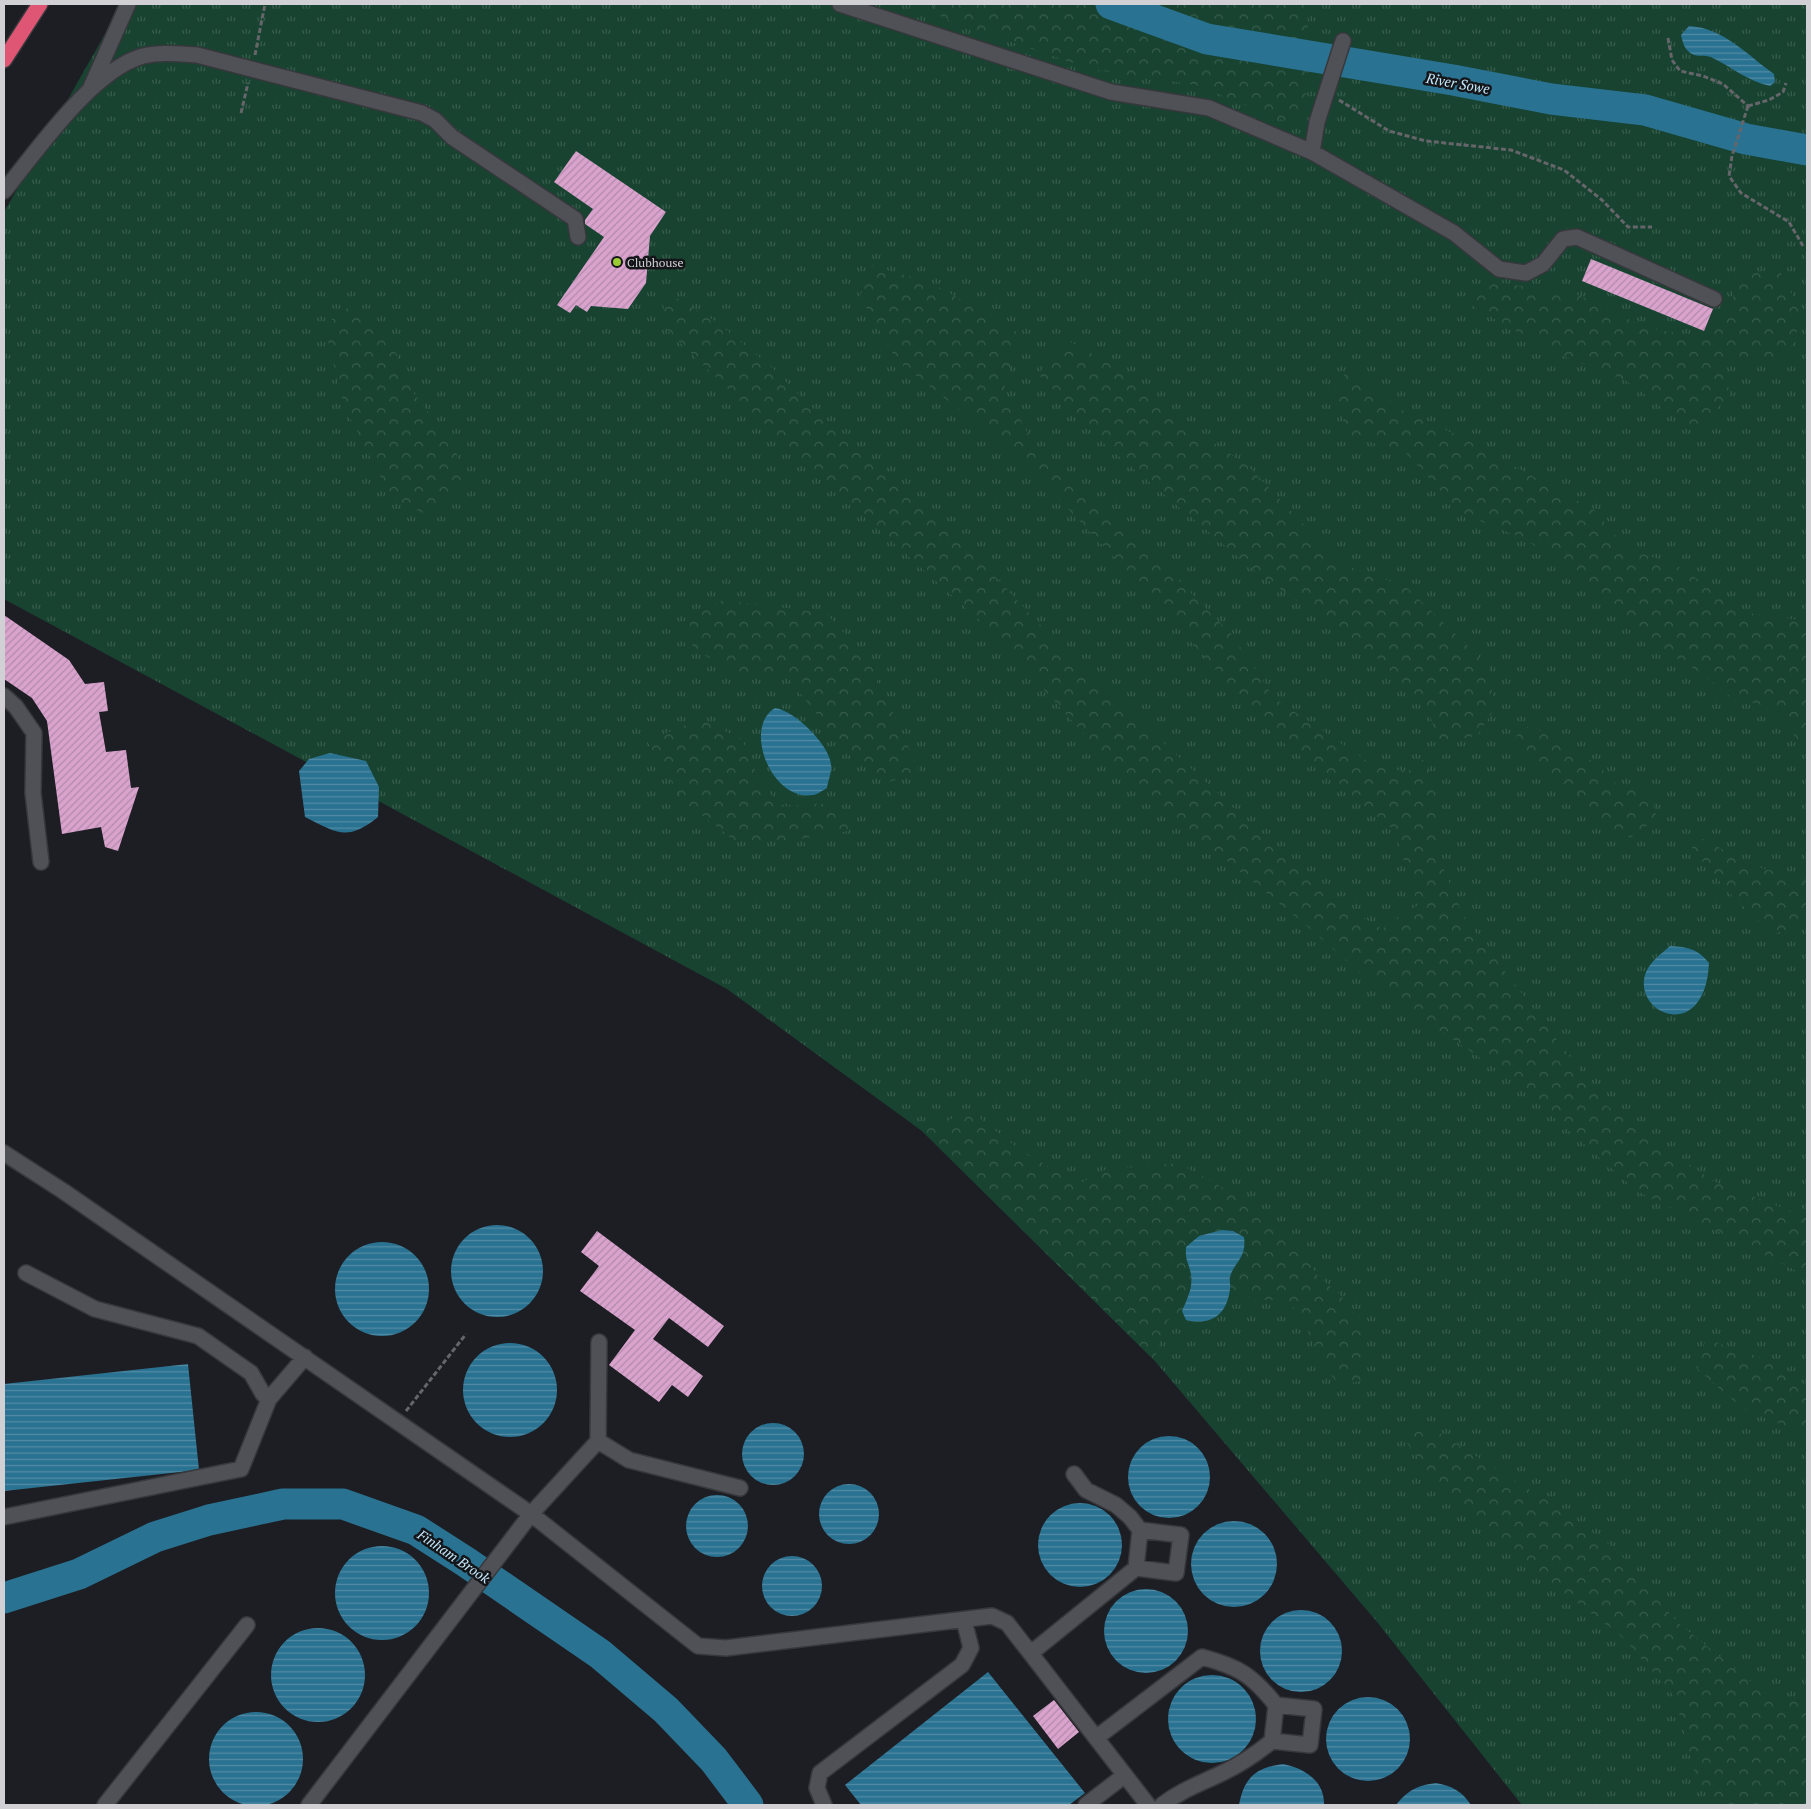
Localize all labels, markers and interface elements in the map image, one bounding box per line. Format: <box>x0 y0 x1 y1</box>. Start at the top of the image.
water label: River Sowe <box>1424 68 1492 98</box>
place label: Clubhouse <box>627 255 684 270</box>
marker: Clubhouse <box>611 256 623 268</box>
water label: Finham Brook <box>413 1524 494 1587</box>

